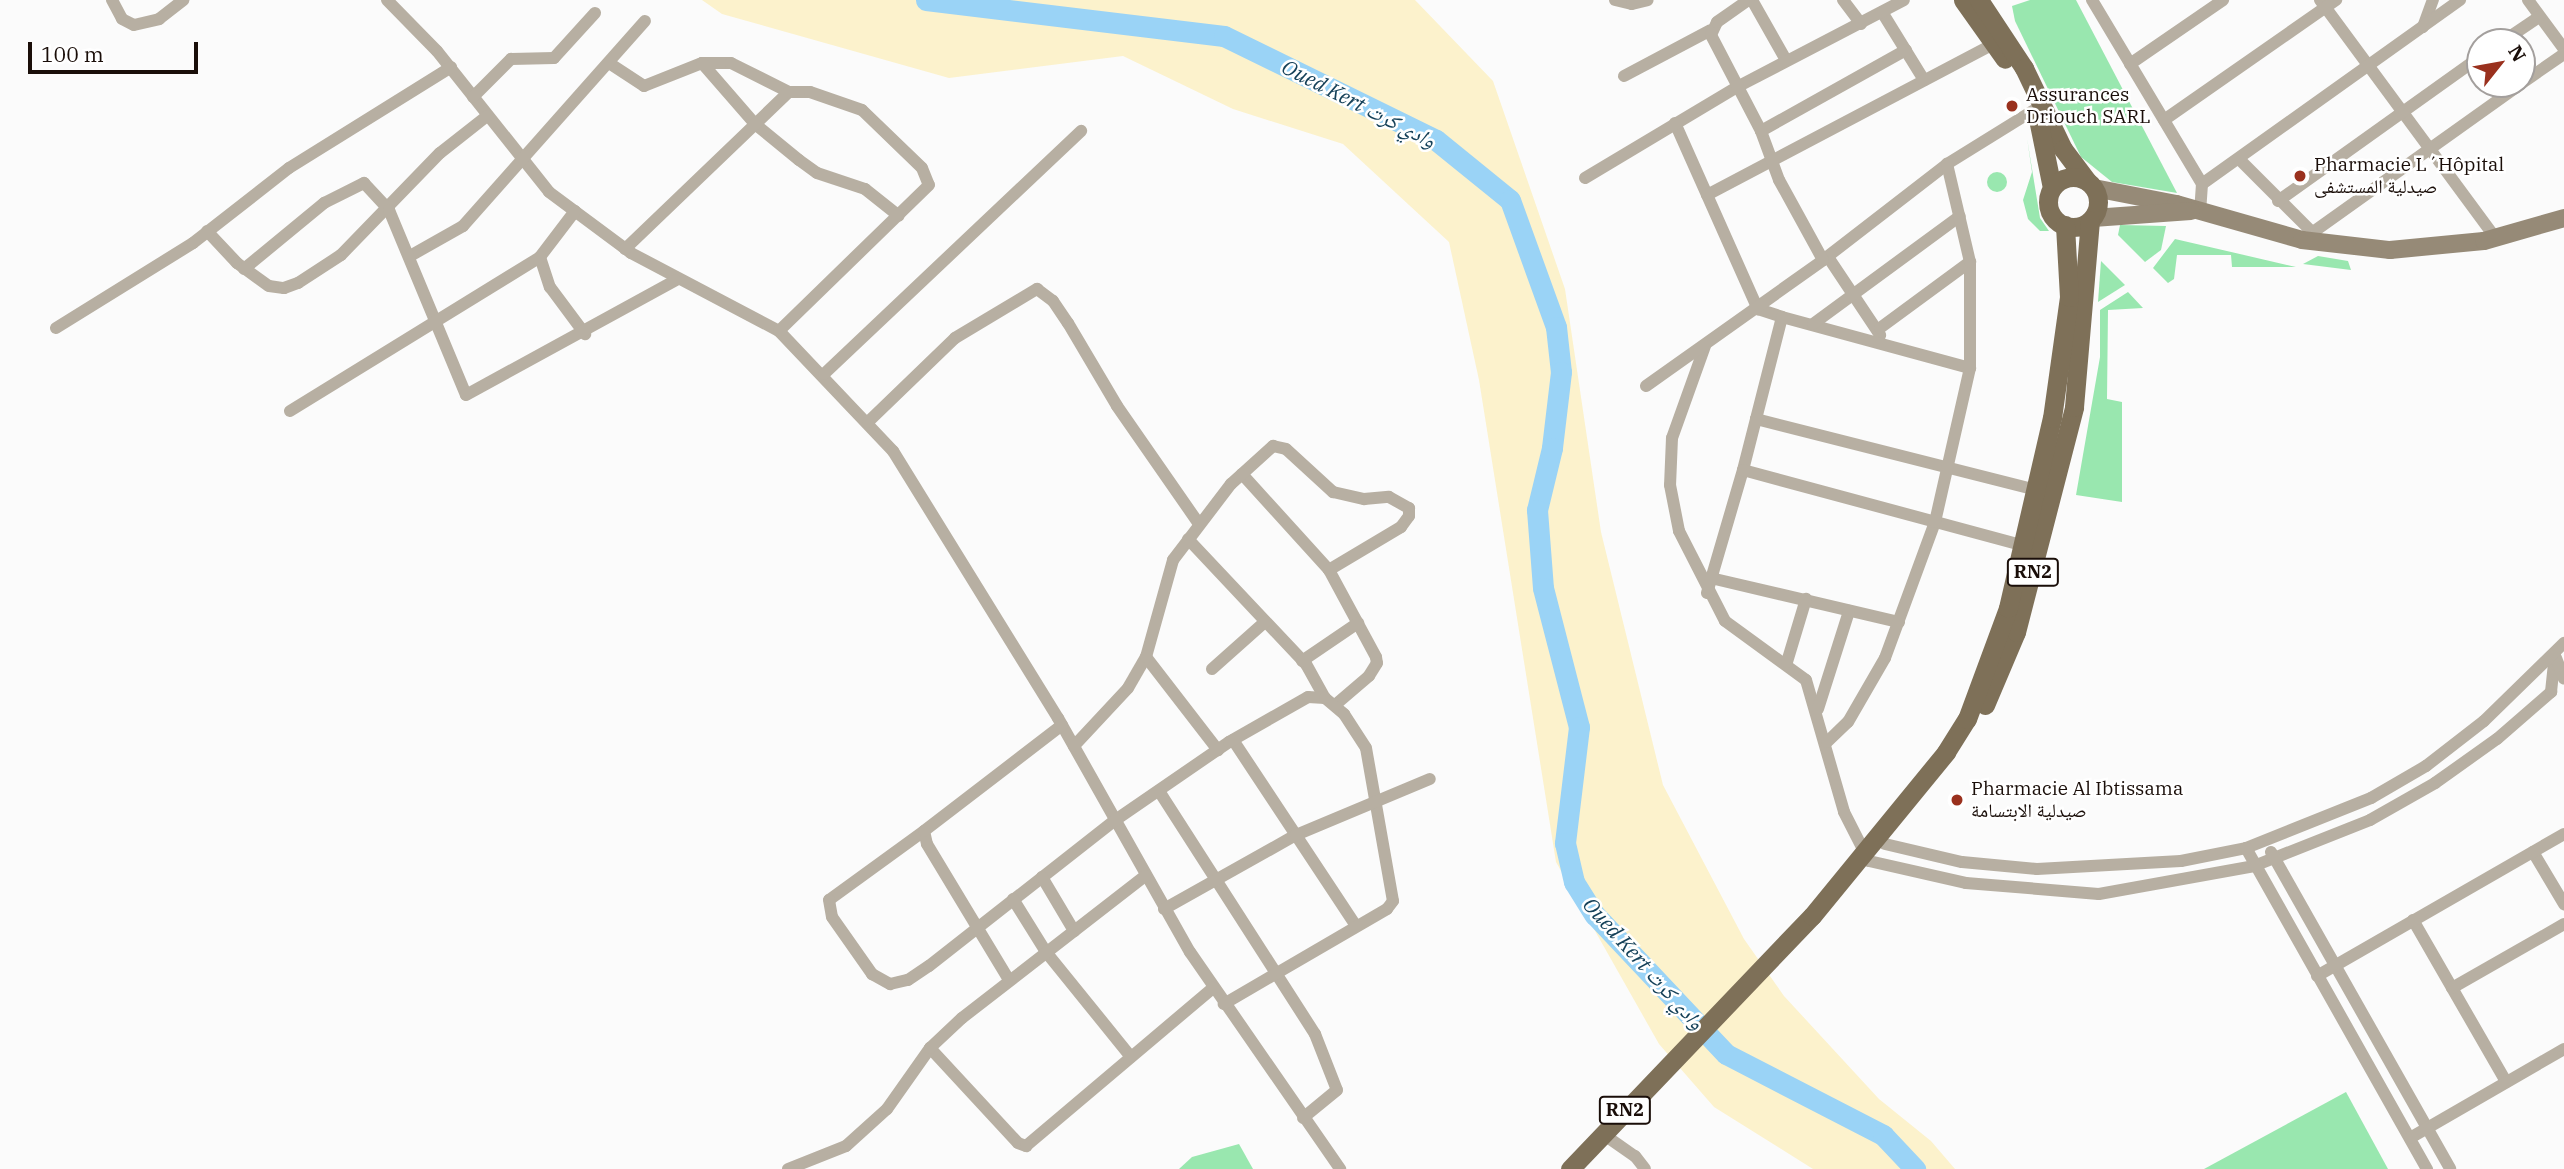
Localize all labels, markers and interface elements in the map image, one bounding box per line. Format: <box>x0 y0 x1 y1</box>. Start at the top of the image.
scale bar <box>32 28 201 72</box>
north arrow <box>2466 28 2536 98</box>
text: 100 m <box>41 40 104 68</box>
text: N <box>2503 41 2531 66</box>
water label: Oued Kert وادي كرت <box>1278 53 1440 153</box>
place label: Assurances Driouch SARL <box>2026 84 2150 128</box>
marker: Assurances Driouch SARL <box>2004 98 2020 114</box>
place label: Pharmacie L´Hôpital صيدلية المستشفى <box>2314 154 2504 198</box>
marker: Pharmacie L´Hôpital صيدلية المستشفى <box>2292 168 2308 184</box>
road number: RN2 <box>2007 558 2059 586</box>
place label: Pharmacie Al Ibtissama صيدلية الابتسامة <box>1971 778 2183 822</box>
marker: Pharmacie Al Ibtissama صيدلية الابتسامة <box>1949 792 1965 808</box>
water label: Oued Kert وادي كرت <box>1578 892 1710 1034</box>
road number: RN2 <box>1599 1096 1651 1125</box>

